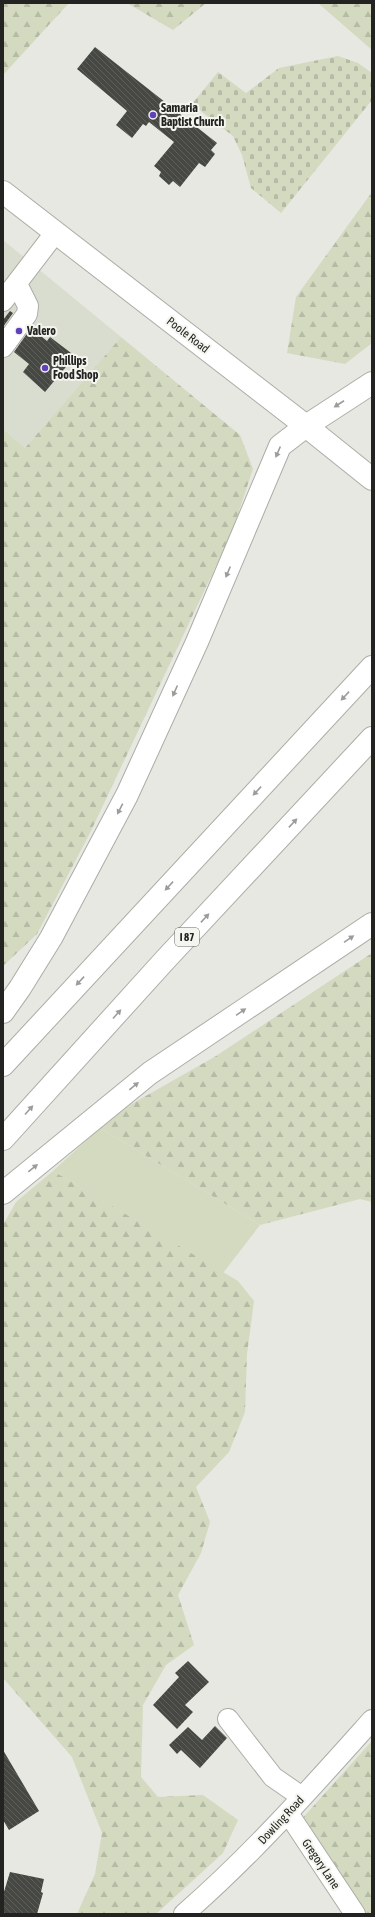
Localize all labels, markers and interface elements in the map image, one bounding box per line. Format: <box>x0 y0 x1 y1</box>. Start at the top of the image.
place label: Samaria Baptist Church <box>161 101 225 129</box>
marker: Samaria Baptist Church <box>148 110 158 120</box>
street label: Poole Road <box>164 314 212 356</box>
place label: Valero <box>26 324 56 338</box>
marker: Valero <box>14 326 24 336</box>
place label: Phillips Food Shop <box>53 354 99 382</box>
marker: Phillips Food Shop <box>40 363 50 373</box>
one-way arrow <box>334 400 344 408</box>
one-way arrow <box>275 446 281 458</box>
one-way arrow <box>224 566 230 578</box>
one-way arrow <box>172 685 178 696</box>
one-way arrow <box>341 690 350 701</box>
one-way arrow <box>252 786 262 796</box>
one-way arrow <box>117 803 123 814</box>
one-way arrow <box>288 818 298 828</box>
one-way arrow <box>164 881 173 891</box>
one-way arrow <box>200 913 209 923</box>
road number: I 87 <box>175 928 199 946</box>
one-way arrow <box>343 935 354 943</box>
one-way arrow <box>76 976 85 987</box>
one-way arrow <box>112 1008 121 1019</box>
one-way arrow <box>236 1008 246 1016</box>
one-way arrow <box>129 1081 139 1090</box>
one-way arrow <box>25 1105 34 1115</box>
one-way arrow <box>28 1164 39 1172</box>
street label: Dowling Road <box>255 1793 307 1847</box>
street label: Gregory Lane <box>299 1836 343 1892</box>

